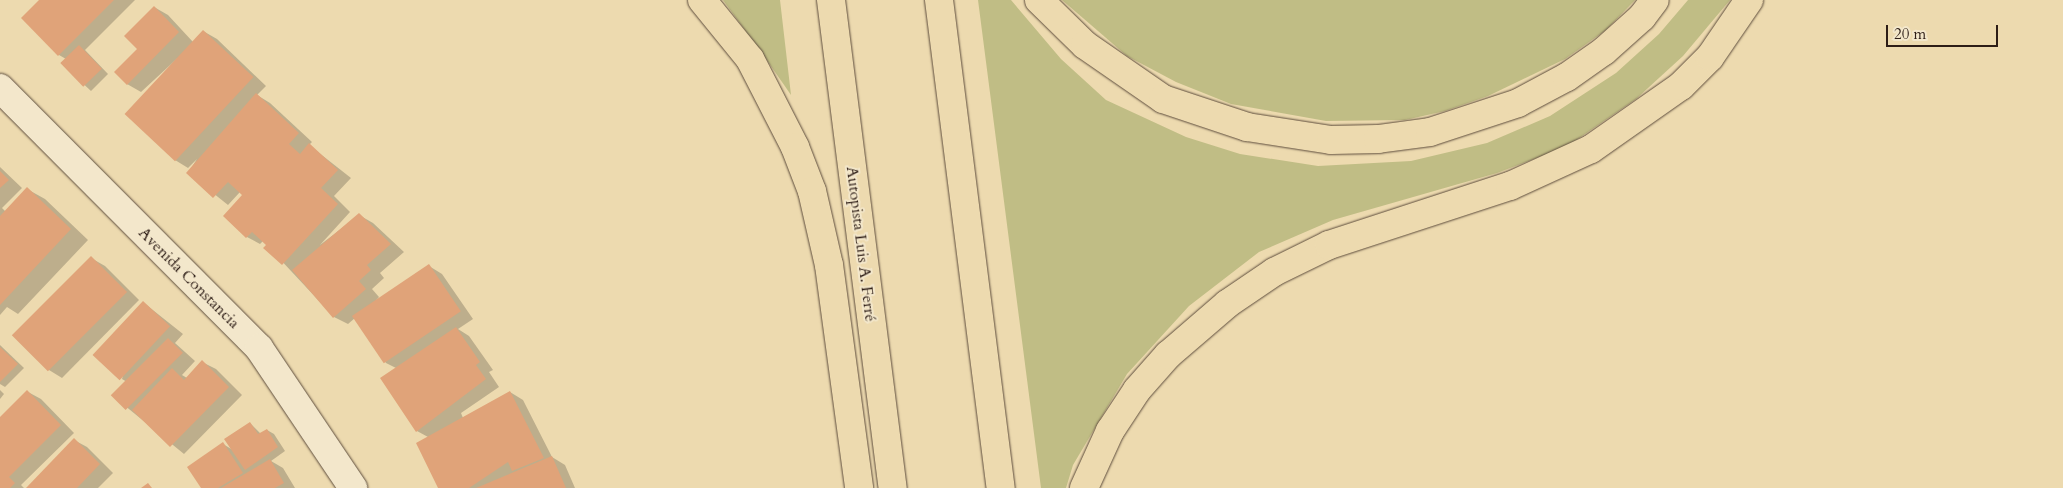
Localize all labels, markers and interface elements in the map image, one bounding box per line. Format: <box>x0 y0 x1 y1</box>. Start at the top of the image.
scale bar <box>1888 15 2000 47</box>
text: 20 m <box>1894 24 1926 44</box>
street label: Autopista Luis A. Ferré <box>842 165 880 323</box>
street label: Avenida Constancia <box>134 223 244 333</box>

